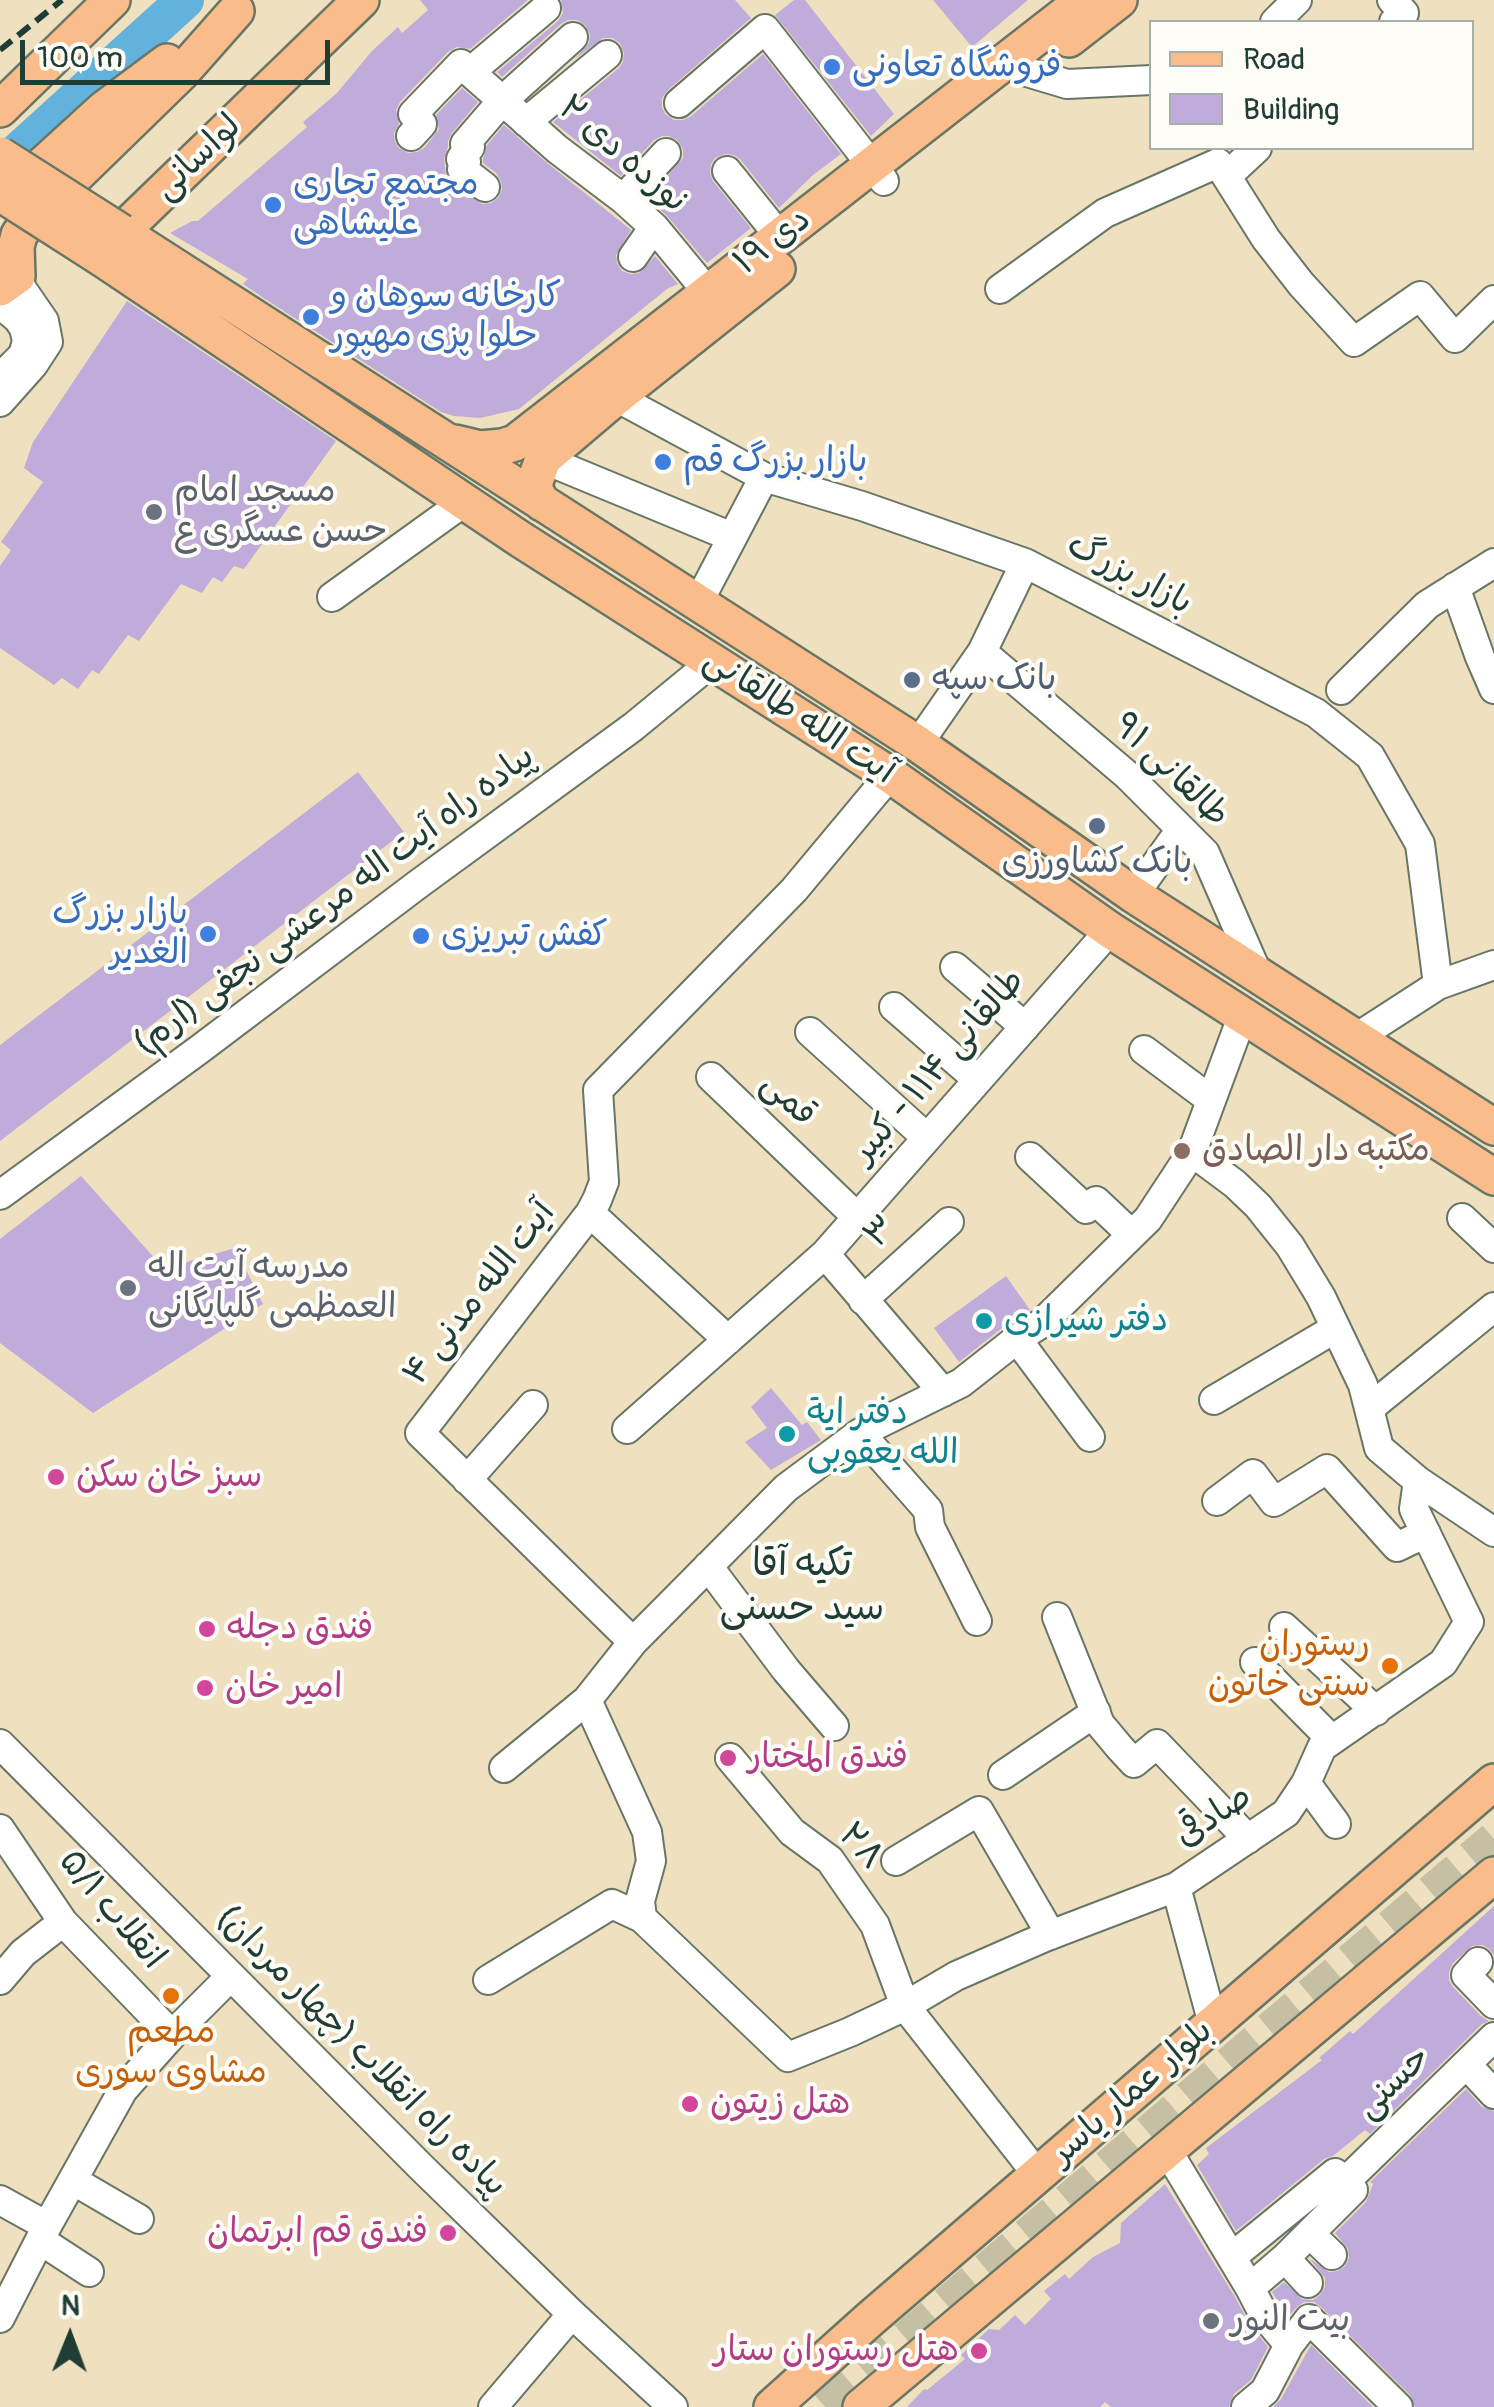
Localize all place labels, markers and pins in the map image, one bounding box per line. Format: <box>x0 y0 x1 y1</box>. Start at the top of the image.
place label: فروشگاه تعاونی <box>852 46 1061 88</box>
marker: فروشگاه تعاونی <box>821 56 843 78</box>
place label: مجتمع تجاری علیشاهی <box>293 164 479 246</box>
marker: مجتمع تجاری علیشاهی <box>262 194 284 216</box>
place label: کارخانه سوهان و حلوا پزی مهپور <box>331 276 561 358</box>
marker: کارخانه سوهان و حلوا پزی مهپور <box>300 306 322 328</box>
place label: بازار بزرگ قم <box>683 441 867 483</box>
marker: بازار بزرگ قم <box>652 451 674 473</box>
place label: مسجد امام حسن عسگری ع <box>174 471 387 553</box>
marker: مسجد امام حسن عسگری ع <box>143 501 165 523</box>
place label: بانک سپه <box>932 659 1056 701</box>
marker: بانک سپه <box>901 669 923 691</box>
marker: بانک کشاورزی <box>1086 815 1108 837</box>
place label: بانک کشاورزی <box>1002 842 1192 884</box>
place label: بازار بزرگ الغدیر <box>52 893 188 975</box>
place label: کفش تبریزی <box>441 915 608 957</box>
marker: بازار بزرگ الغدیر <box>197 923 219 945</box>
marker: کفش تبریزی <box>410 925 432 947</box>
place label: مکتبه دار الصادق <box>1202 1130 1430 1172</box>
marker: مکتبه دار الصادق <box>1171 1140 1193 1162</box>
place label: مدرسه آیت اله العمظمی گلپایگانی <box>148 1247 396 1329</box>
marker: مدرسه آیت اله العمظمی گلپایگانی <box>117 1277 139 1299</box>
place label: دفتر شیرازی <box>1004 1300 1168 1342</box>
marker: دفتر شیرازی <box>973 1310 995 1332</box>
place label: دفتر ایة الله یعقوبی <box>807 1393 958 1475</box>
marker: دفتر ایة الله یعقوبی <box>776 1423 798 1445</box>
place label: سبز خان سکن <box>76 1456 262 1498</box>
marker: سبز خان سکن <box>45 1466 67 1488</box>
place label: فندق دجله <box>227 1608 373 1650</box>
marker: فندق دجله <box>196 1618 218 1640</box>
place label: رستوران سنتی خاتون <box>1208 1625 1370 1707</box>
marker: رستوران سنتی خاتون <box>1379 1655 1401 1677</box>
place label: امیر خان <box>225 1667 343 1709</box>
marker: امیر خان <box>194 1677 216 1699</box>
place label: فندق المختار <box>748 1737 908 1779</box>
marker: فندق المختار <box>717 1747 739 1769</box>
marker: مطعم مشاوی سوری <box>160 1985 182 2007</box>
place label: مطعم مشاوی سوری <box>75 2012 267 2094</box>
place label: هتل زیتون <box>710 2083 850 2125</box>
marker: هتل زیتون <box>679 2093 701 2115</box>
place label: فندق قم ابرتمان <box>207 2212 428 2254</box>
marker: فندق قم ابرتمان <box>437 2222 459 2244</box>
place label: بیت النور <box>1231 2300 1350 2342</box>
marker: بیت النور <box>1200 2310 1222 2332</box>
place label: هتل رستوران ستار <box>714 2330 959 2372</box>
marker: هتل رستوران ستار <box>968 2340 990 2362</box>

